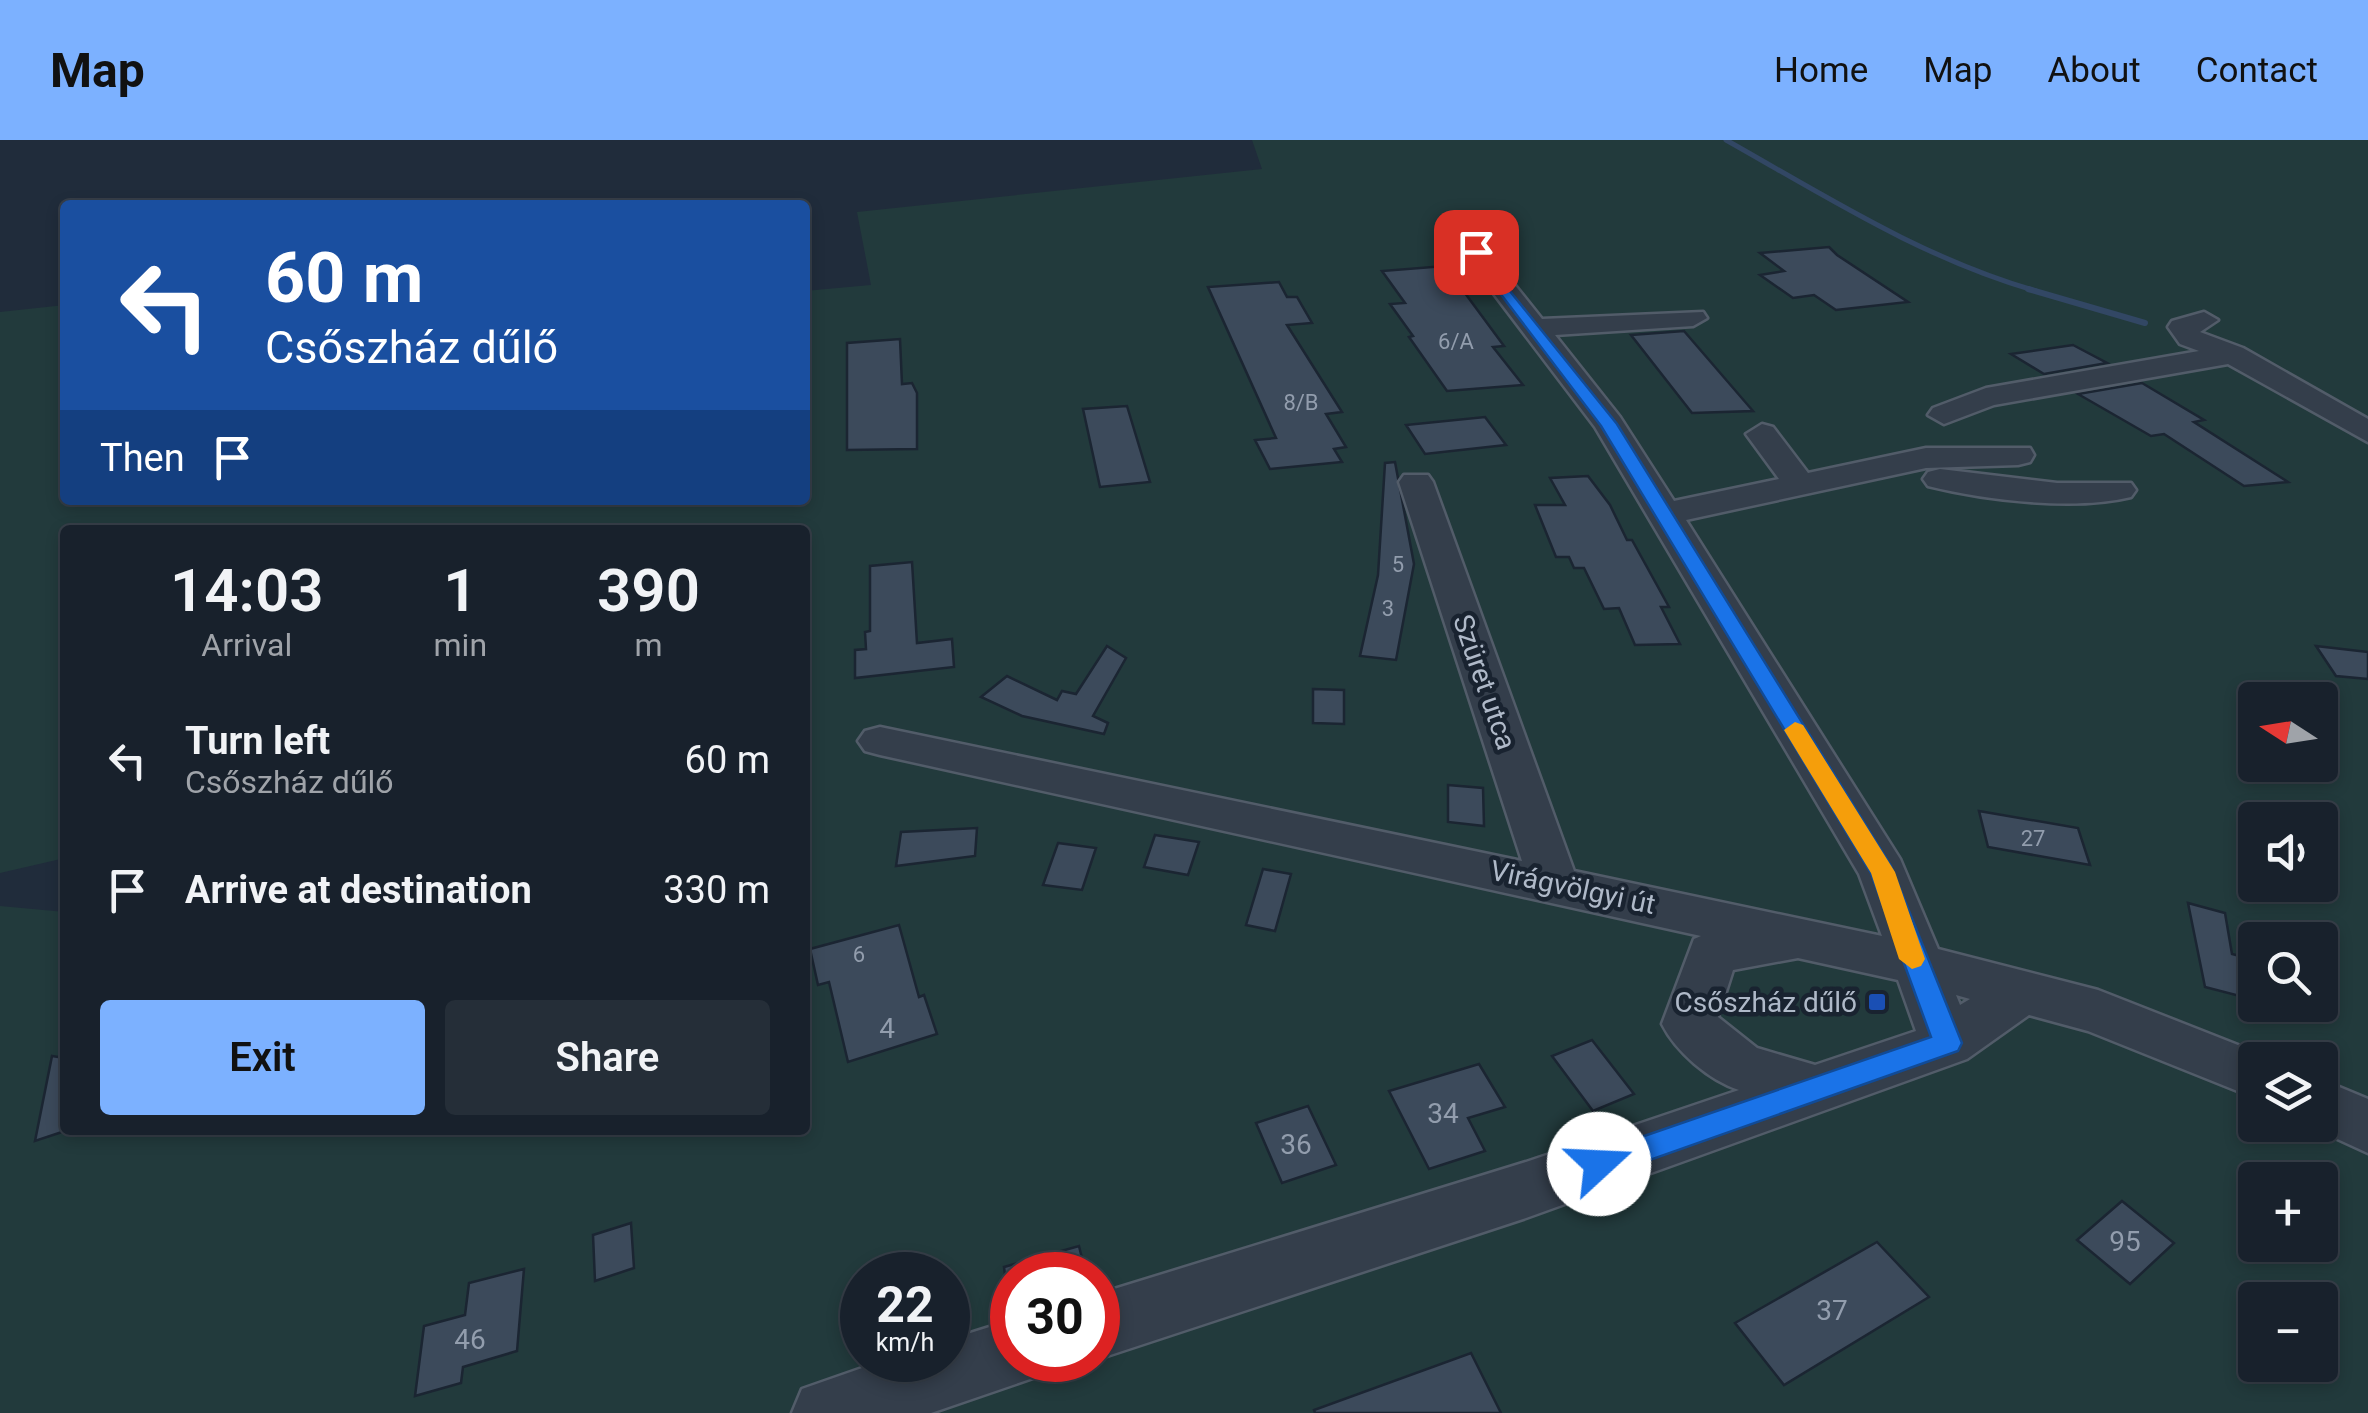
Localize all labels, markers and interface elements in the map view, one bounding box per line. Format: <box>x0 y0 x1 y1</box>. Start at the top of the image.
text: Map <box>50 42 145 99</box>
text: Home <box>1774 50 1868 91</box>
text: Map <box>1923 50 1992 91</box>
text: About <box>2047 50 2141 91</box>
text: Contact <box>2196 50 2318 91</box>
pin <box>1434 210 1519 295</box>
icon: arrive <box>1449 225 1504 280</box>
text: 60 m <box>265 237 423 319</box>
icon: left <box>100 240 230 370</box>
text: Csőszház dűlő <box>265 321 558 374</box>
house number: 6/A <box>1438 329 1475 354</box>
house number: 8/B <box>1283 390 1319 415</box>
icon: arrive <box>205 430 260 485</box>
text: Then <box>100 436 185 480</box>
house number: 5 <box>1392 552 1404 577</box>
text: 14:03 <box>170 555 324 626</box>
text: 1 <box>443 555 477 626</box>
text: 390 <box>597 555 700 626</box>
house number: 3 <box>1382 596 1394 621</box>
street label: Szüret utca <box>1446 610 1523 754</box>
text: Arrival <box>201 626 292 664</box>
text: min <box>434 626 487 664</box>
text: m <box>634 626 663 664</box>
north arrow <box>2238 682 2338 782</box>
map controls <box>2238 682 2338 1382</box>
text: Turn left <box>185 719 330 763</box>
icon: left <box>100 733 155 788</box>
text: 60 m <box>685 738 770 782</box>
text: Csőszház dűlő <box>185 763 394 801</box>
button: sound <box>2238 802 2338 902</box>
house number: 27 <box>2021 826 2045 851</box>
street label: Virágvölgyi út <box>1487 854 1658 921</box>
icon: arrive <box>100 863 155 918</box>
text: Arrive at destination <box>185 868 532 912</box>
text: 330 m <box>663 868 770 912</box>
button: search <box>2238 922 2338 1022</box>
house number: 6 <box>853 942 865 967</box>
place label: Csőszház dűlő <box>1675 986 1857 1019</box>
marker: Csőszház dűlő <box>1866 991 1888 1013</box>
button: Exit <box>100 1000 425 1115</box>
button: Share <box>445 1000 770 1115</box>
house number: 4 <box>879 1012 895 1045</box>
button: layers <box>2238 1042 2338 1142</box>
house number: 34 <box>1427 1097 1459 1130</box>
position arrow <box>1547 1112 1651 1216</box>
house number: 36 <box>1280 1128 1312 1161</box>
button: + <box>2238 1162 2338 1262</box>
house number: 95 <box>2109 1225 2141 1258</box>
speed limit sign: 30 <box>990 1252 1120 1382</box>
text: 22 <box>876 1276 934 1334</box>
button: − <box>2238 1282 2338 1382</box>
house number: 37 <box>1816 1294 1848 1327</box>
house number: 46 <box>454 1323 486 1356</box>
text: km/h <box>876 1328 934 1357</box>

